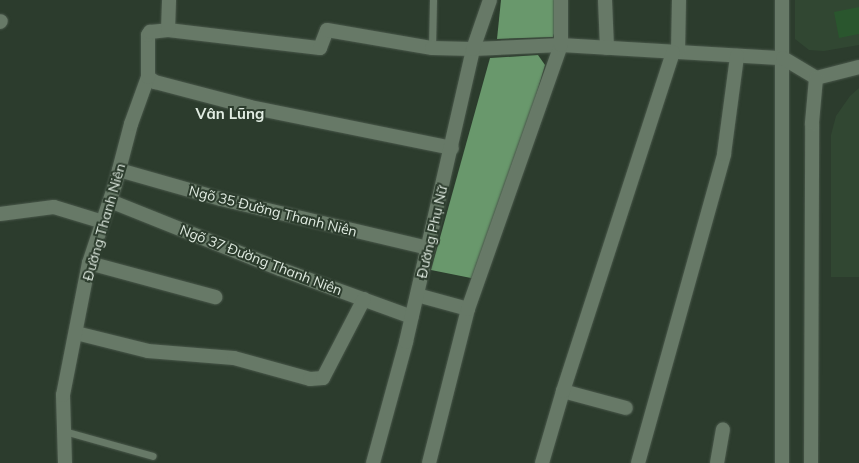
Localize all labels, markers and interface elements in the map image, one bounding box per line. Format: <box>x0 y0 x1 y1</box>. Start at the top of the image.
district label: Vân Lũng <box>196 105 264 123</box>
street label: Đường Thanh Niên <box>79 161 129 283</box>
street label: Ngõ 35 Đường Thanh Niên <box>187 182 359 240</box>
street label: Đường Phụ Nữ <box>413 184 451 280</box>
street label: Ngõ 37 Đường Thanh Niên <box>177 221 345 299</box>

